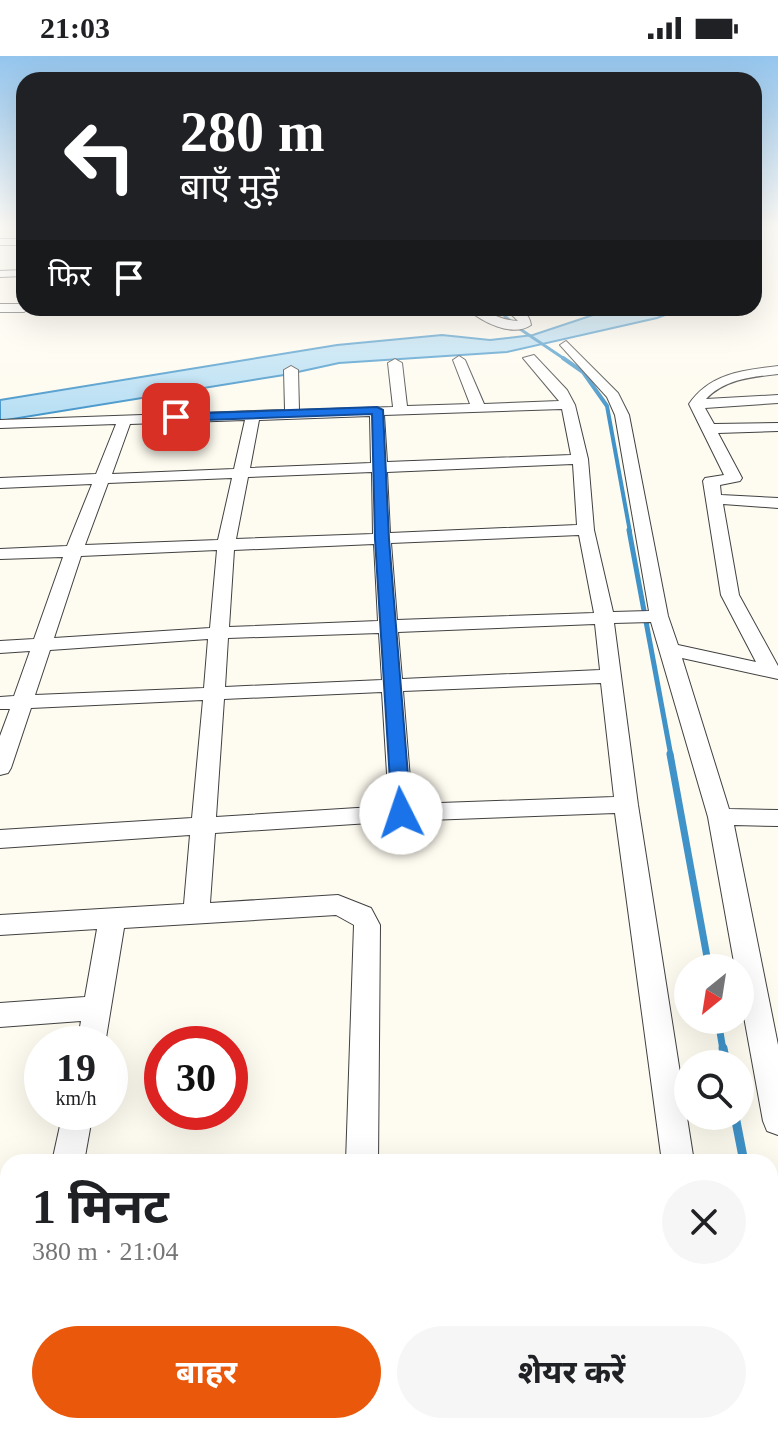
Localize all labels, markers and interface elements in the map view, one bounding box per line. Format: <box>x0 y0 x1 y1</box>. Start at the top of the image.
text: 21:03 <box>40 11 110 44</box>
text: 280 m <box>180 101 325 163</box>
icon: left <box>48 104 152 208</box>
text: बाएँ मुड़ें <box>180 167 280 207</box>
icon: arrive <box>107 256 151 300</box>
text: फिर <box>48 259 91 292</box>
pin <box>142 383 210 451</box>
icon: arrive <box>154 395 198 439</box>
position arrow <box>359 771 443 855</box>
north arrow <box>674 954 754 1034</box>
map controls <box>674 954 754 1130</box>
speed limit sign: 30 <box>144 1026 248 1130</box>
text: 19 <box>56 1045 96 1090</box>
button: search <box>674 1050 754 1130</box>
text: km/h <box>55 1087 97 1109</box>
text: 1 मिनट <box>32 1180 169 1233</box>
button: close <box>662 1180 746 1264</box>
text: 380 m · 21:04 <box>32 1237 179 1266</box>
button: बाहर <box>32 1326 381 1418</box>
button: शेयर करें <box>397 1326 746 1418</box>

